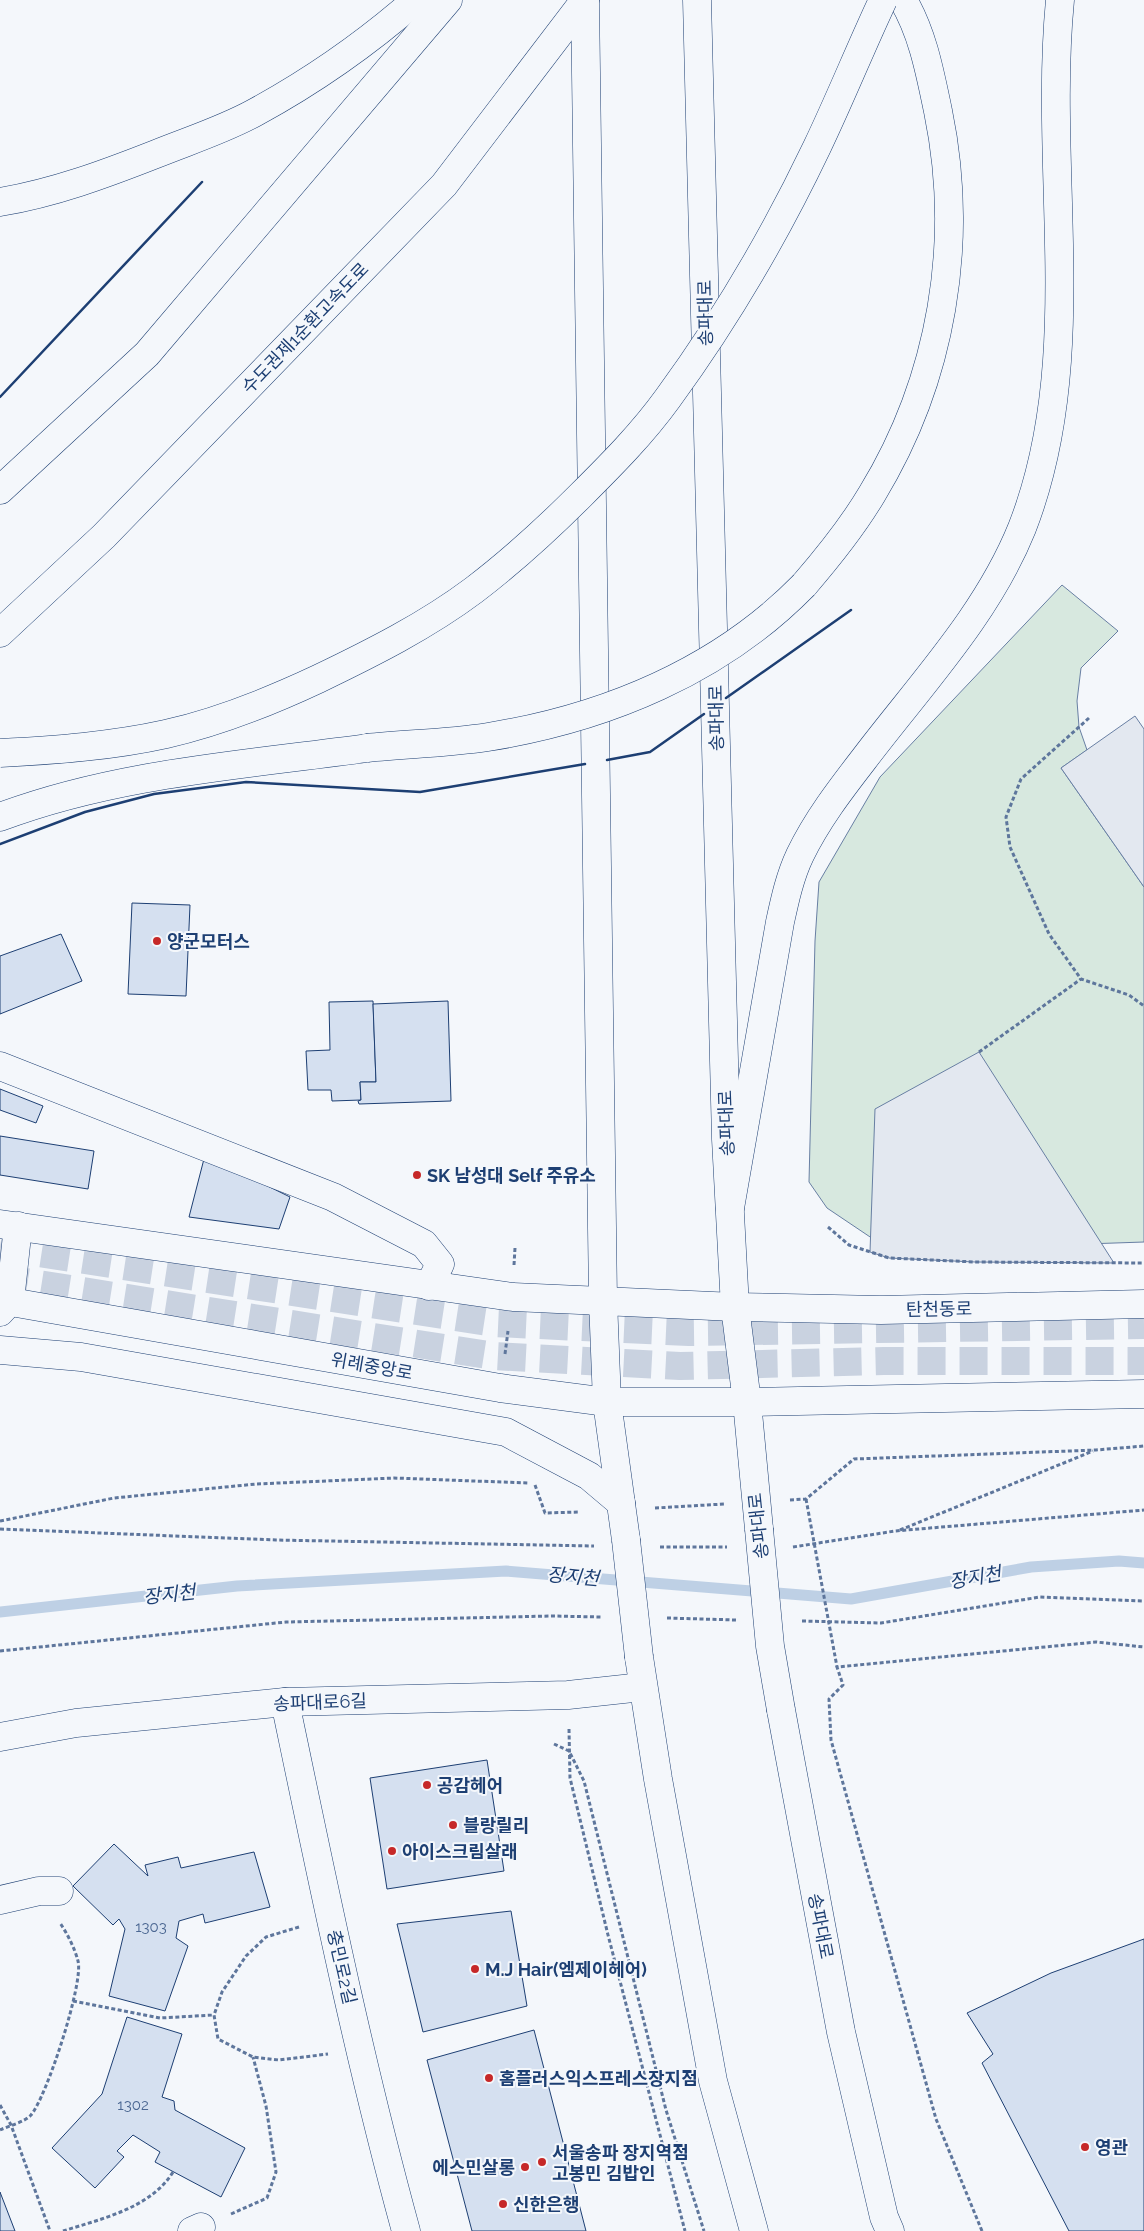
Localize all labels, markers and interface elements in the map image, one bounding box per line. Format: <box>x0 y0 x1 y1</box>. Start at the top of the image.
street label: 수도권제1순환고속도로 <box>237 258 373 398</box>
street label: 송파대로 <box>694 280 716 346</box>
street label: 송파대로 <box>705 685 727 751</box>
place label: 양군모터스 <box>167 931 250 952</box>
marker: 양군모터스 <box>151 935 163 947</box>
street label: 송파대로 <box>714 1090 738 1156</box>
place label: SK 남성대 Self 주유소 <box>427 1165 596 1186</box>
marker: SK 남성대 Self 주유소 <box>411 1169 423 1181</box>
street label: 탄천동로 <box>906 1298 972 1320</box>
street label: 위례중앙로 <box>329 1348 415 1384</box>
street label: 송파대로 <box>744 1492 772 1560</box>
water label: 장지천 <box>947 1561 1004 1592</box>
water label: 장지천 <box>546 1563 602 1589</box>
water label: 장지천 <box>142 1580 198 1608</box>
street label: 송파대로6길 <box>273 1690 367 1714</box>
place label: 공감헤어 <box>437 1775 503 1796</box>
marker: 공감헤어 <box>421 1779 433 1791</box>
place label: 블랑릴리 <box>463 1815 529 1836</box>
marker: 블랑릴리 <box>447 1819 459 1831</box>
place label: 아이스크림살래 <box>402 1841 518 1862</box>
marker: 아이스크림살래 <box>386 1845 398 1857</box>
street label: 송파대로 <box>804 1891 838 1961</box>
house number: 1303 <box>135 1918 167 1936</box>
street label: 충민로2길 <box>323 1928 361 2006</box>
place label: M.J Hair(엠제이헤어) <box>485 1959 647 1980</box>
marker: M.J Hair(엠제이헤어) <box>469 1963 481 1975</box>
place label: 홈플러스익스프레스장지점 <box>499 2068 698 2089</box>
marker: 홈플러스익스프레스장지점 <box>483 2072 495 2084</box>
house number: 1302 <box>117 2096 149 2114</box>
place label: 영관 <box>1095 2137 1129 2158</box>
marker: 영관 <box>1079 2141 1091 2153</box>
place label: 서울송파 장지역점 고봉민 김밥인 <box>552 2142 689 2184</box>
marker: 서울송파 장지역점 고봉민 김밥인 <box>536 2156 548 2168</box>
place label: 에스민살롱 <box>432 2157 515 2178</box>
marker: 에스민살롱 <box>519 2161 531 2173</box>
place label: 신한은행 <box>513 2194 579 2215</box>
marker: 신한은행 <box>497 2198 509 2210</box>

